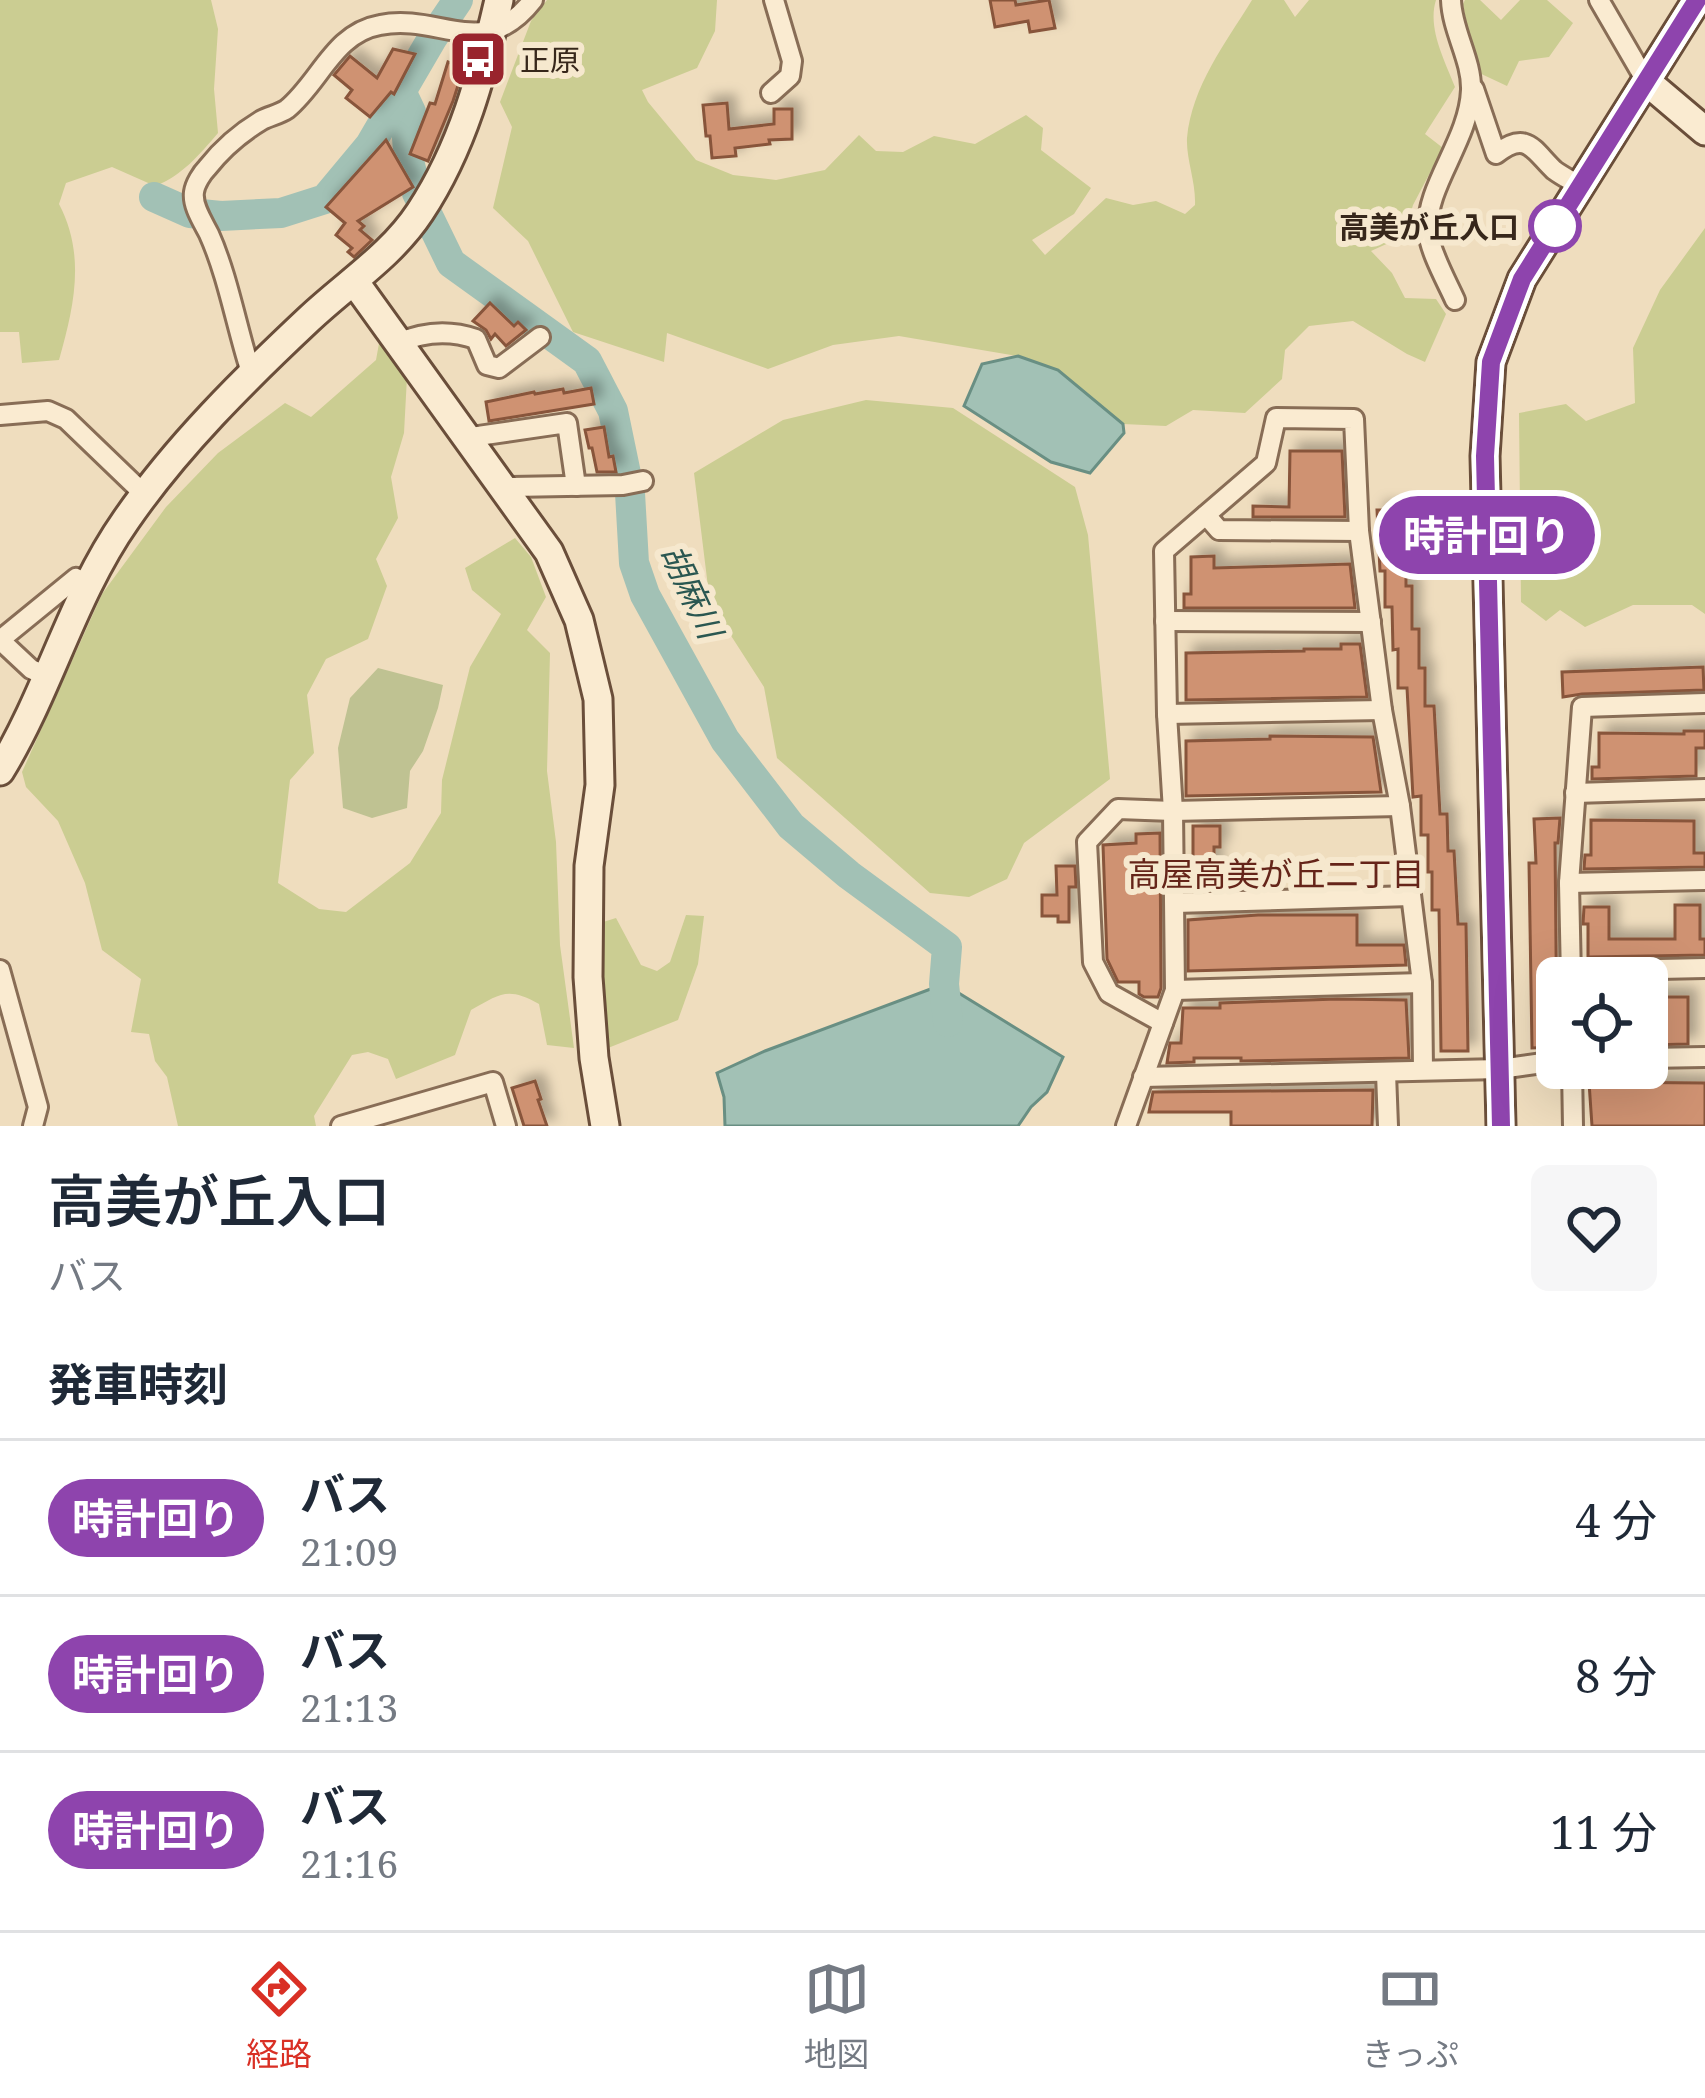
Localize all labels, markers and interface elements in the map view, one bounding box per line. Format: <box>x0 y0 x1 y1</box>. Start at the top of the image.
bus stop icon: 正原 <box>447 28 509 90</box>
place label: 正原 <box>520 39 580 80</box>
marker: 高美が丘入口 <box>1530 201 1580 251</box>
place label: 高美が丘入口 <box>1339 206 1519 247</box>
line badge: 時計回り <box>1403 496 1571 574</box>
text: 時計回り <box>1403 506 1571 563</box>
water label: 胡麻川 <box>651 537 735 648</box>
district label: 高屋高美が丘二丁目 <box>1128 851 1425 896</box>
map controls <box>1536 957 1668 1089</box>
button: locate <box>1536 957 1668 1089</box>
text: 高美が丘入口 <box>48 1161 390 1239</box>
button: heart <box>1531 1165 1657 1291</box>
text: バス <box>48 1248 126 1301</box>
text: 発車時刻 <box>48 1353 228 1414</box>
text: バス <box>300 1463 390 1524</box>
text: 時計回り <box>72 1489 240 1546</box>
text: 4 分 <box>1575 1489 1657 1550</box>
text: 21:09 <box>300 1524 398 1577</box>
text: バス <box>300 1619 390 1680</box>
text: 時計回り <box>72 1645 240 1702</box>
text: 8 分 <box>1575 1645 1657 1706</box>
text: 21:13 <box>300 1680 398 1733</box>
text: バス <box>300 1775 390 1836</box>
text: 時計回り <box>72 1801 240 1858</box>
text: 11 分 <box>1550 1801 1657 1862</box>
text: 21:16 <box>300 1836 398 1889</box>
tab: 経路 <box>246 1956 312 2076</box>
tab: 地図 <box>804 1956 870 2076</box>
tab: きっぷ <box>1361 1956 1459 2076</box>

